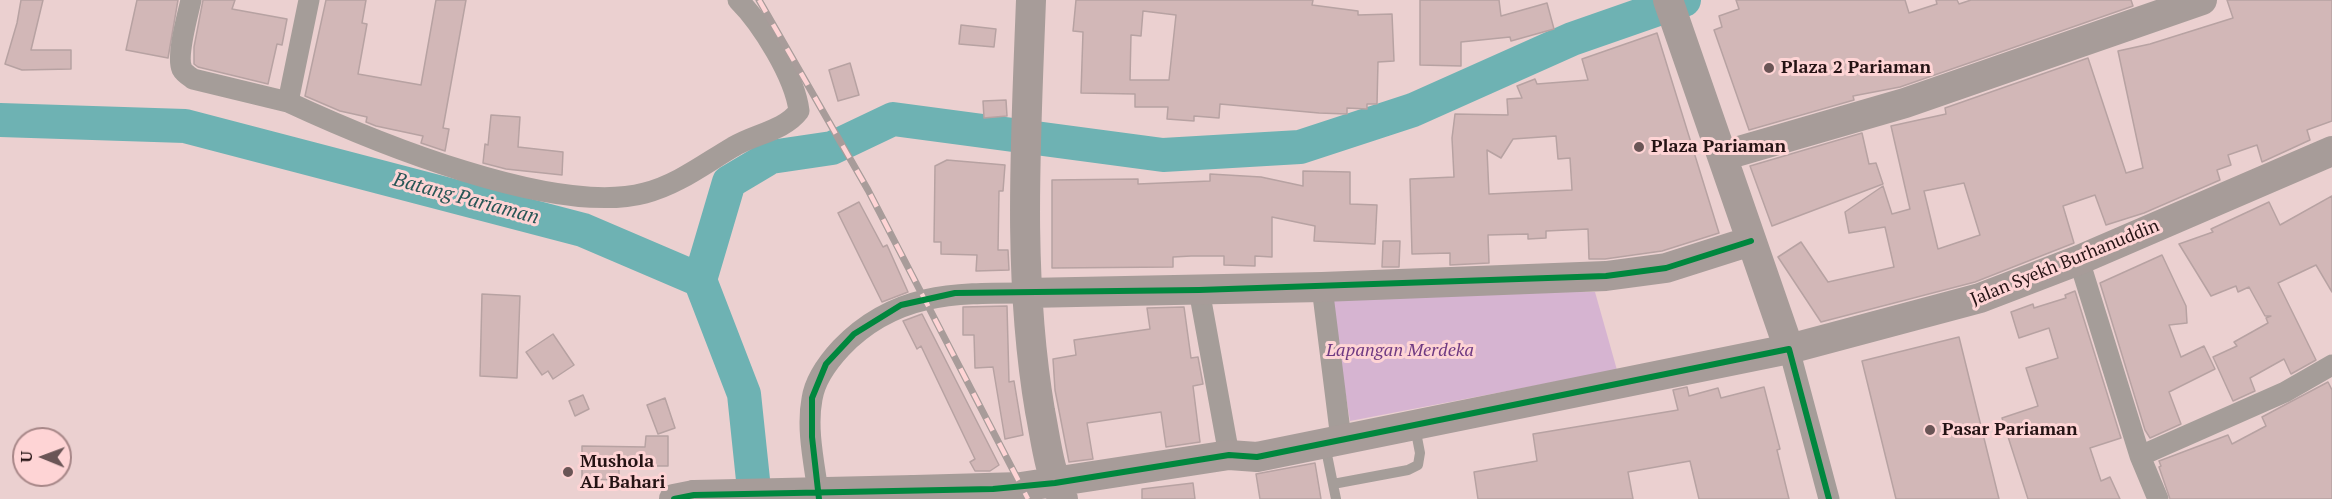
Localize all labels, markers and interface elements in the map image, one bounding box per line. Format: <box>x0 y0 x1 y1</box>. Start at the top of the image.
place label: Plaza 2 Pariaman <box>1781 57 1931 79</box>
marker: Plaza 2 Pariaman <box>1762 61 1776 75</box>
place label: Plaza Pariaman <box>1651 136 1786 158</box>
marker: Plaza Pariaman <box>1632 140 1646 154</box>
water label: Batang Pariaman <box>391 168 541 230</box>
street label: Jalan Syekh Burhanuddin <box>1968 215 2162 311</box>
park label: Lapangan Merdeka <box>1326 340 1474 362</box>
place label: Pasar Pariaman <box>1942 419 2078 441</box>
marker: Pasar Pariaman <box>1923 423 1937 437</box>
north arrow <box>12 427 72 487</box>
text: U <box>15 451 37 463</box>
place label: Mushola AL Bahari <box>580 451 665 494</box>
marker: Mushola AL Bahari <box>561 465 575 479</box>

